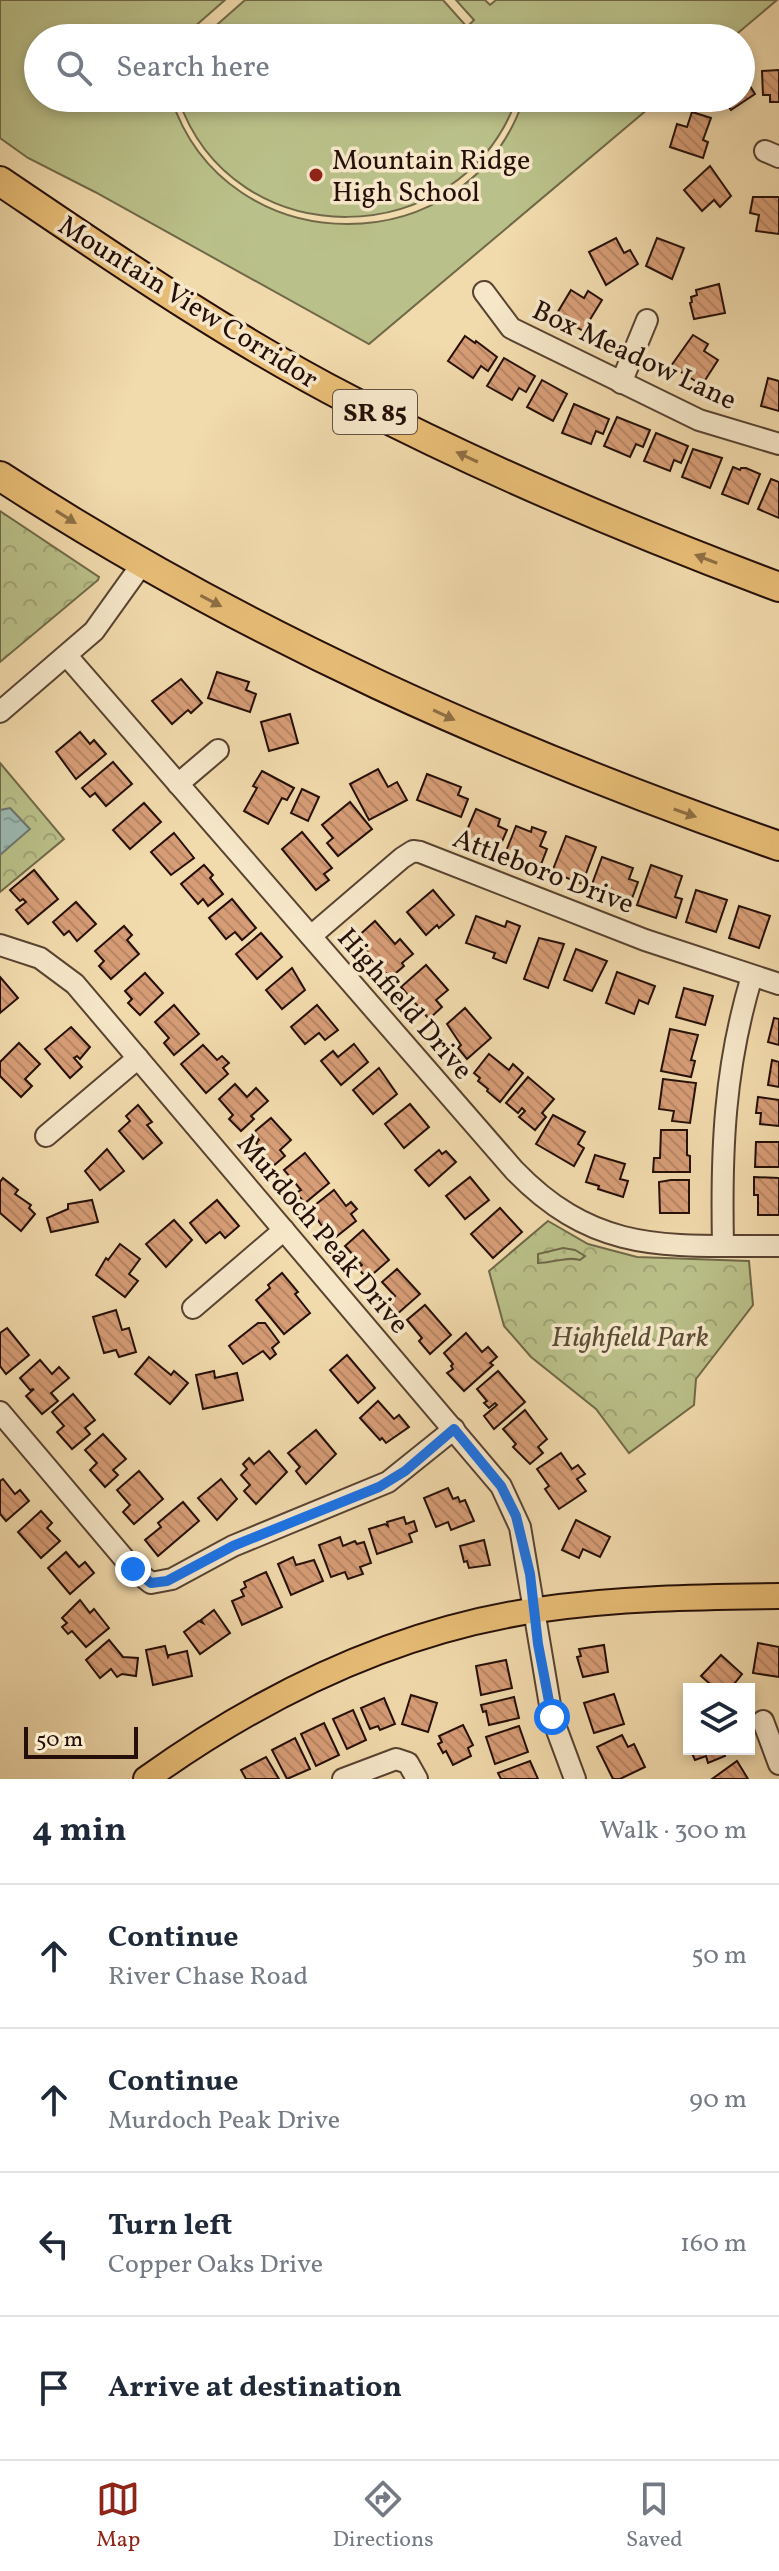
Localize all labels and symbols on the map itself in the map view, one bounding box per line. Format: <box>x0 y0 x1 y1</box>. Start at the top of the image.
place label: Mountain Ridge High School <box>332 142 530 213</box>
marker: Mountain Ridge High School <box>307 166 325 184</box>
street label: Mountain View Corridor <box>50 207 325 399</box>
street label: Box Meadow Lane <box>525 292 742 421</box>
road number: SR 85 <box>333 390 417 434</box>
one-way arrow <box>455 450 479 464</box>
one-way arrow <box>55 510 77 524</box>
one-way arrow <box>694 552 718 565</box>
one-way arrow <box>199 594 222 607</box>
one-way arrow <box>432 708 456 722</box>
one-way arrow <box>673 808 697 820</box>
street label: Attleboro Drive <box>447 820 639 925</box>
street label: Highfield Drive <box>327 920 481 1089</box>
street label: Murdoch Peak Drive <box>227 1126 417 1343</box>
park label: Highfield Park <box>551 1319 709 1358</box>
route end <box>115 1551 151 1587</box>
route start <box>534 1699 570 1735</box>
scale bar <box>24 1723 138 1759</box>

